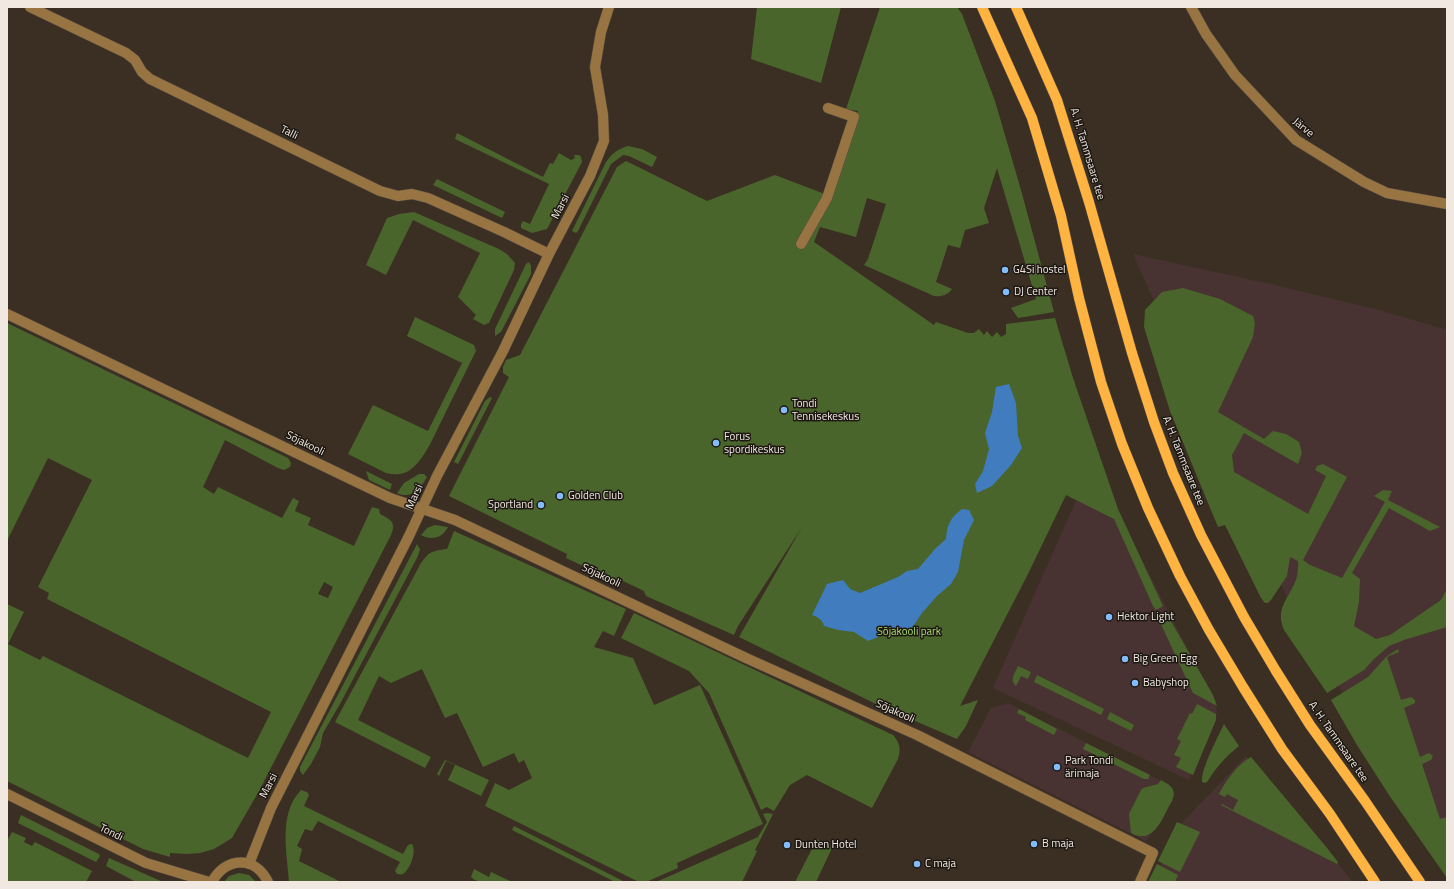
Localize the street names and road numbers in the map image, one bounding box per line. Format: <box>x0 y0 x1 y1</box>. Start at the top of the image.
street label: A. H. Tammsaare tee <box>1067 107 1107 201</box>
street label: Järve <box>1290 115 1316 141</box>
street label: Talli <box>278 123 300 143</box>
street label: Marsi <box>549 192 573 222</box>
street label: A. H. Tammsaare tee <box>1159 414 1207 508</box>
street label: Sõjakooli <box>284 429 326 459</box>
street label: Marsi <box>404 482 426 512</box>
street label: Sõjakooli <box>579 561 623 591</box>
street label: Sõjakooli <box>873 698 917 726</box>
street label: A. H. Tammsaare tee <box>1305 699 1371 785</box>
street label: Marsi <box>257 771 281 801</box>
street label: Tondi <box>97 822 125 844</box>

